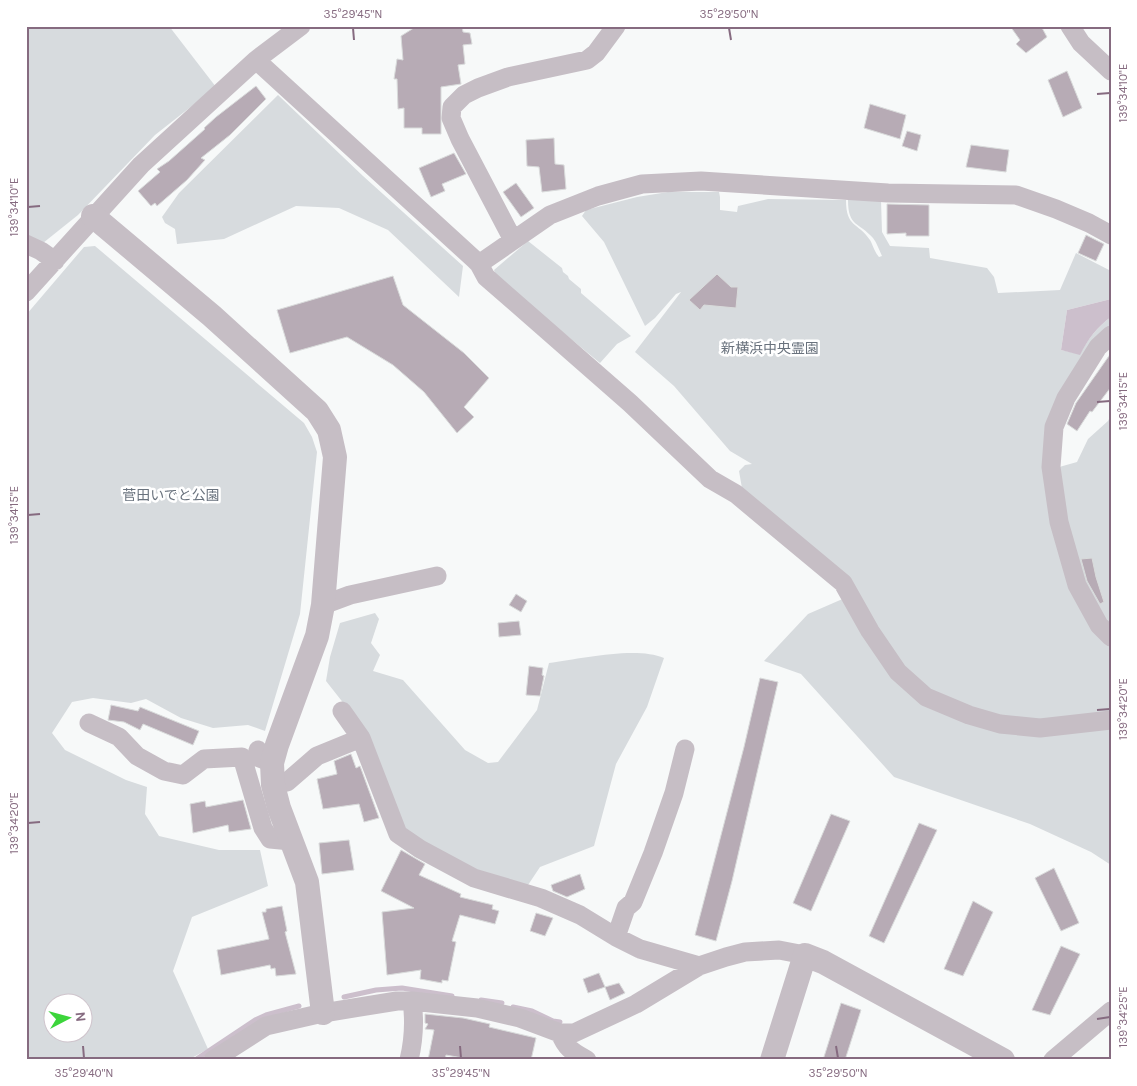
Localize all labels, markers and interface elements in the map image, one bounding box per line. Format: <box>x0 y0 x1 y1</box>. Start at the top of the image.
text: 35°29'45"N <box>324 7 382 21</box>
text: 35°29'50"N <box>699 7 759 21</box>
text: 139°34'10"E <box>1116 64 1130 123</box>
text: 139°34'10"E <box>7 178 21 237</box>
park label: 新横浜中央霊園 <box>721 340 819 357</box>
text: 139°34'15"E <box>1116 372 1130 430</box>
text: 139°34'15"E <box>7 486 21 544</box>
park label: 菅田いでと公園 <box>122 487 220 504</box>
text: 139°34'20"E <box>1116 678 1130 740</box>
text: 139°34'20"E <box>7 792 21 854</box>
text: 139°34'25"E <box>1116 986 1130 1048</box>
north arrow <box>42 994 92 1044</box>
text: N <box>71 1011 89 1023</box>
text: 35°29'40"N <box>54 1066 114 1080</box>
text: 35°29'45"N <box>432 1066 490 1080</box>
text: 35°29'50"N <box>808 1066 868 1080</box>

